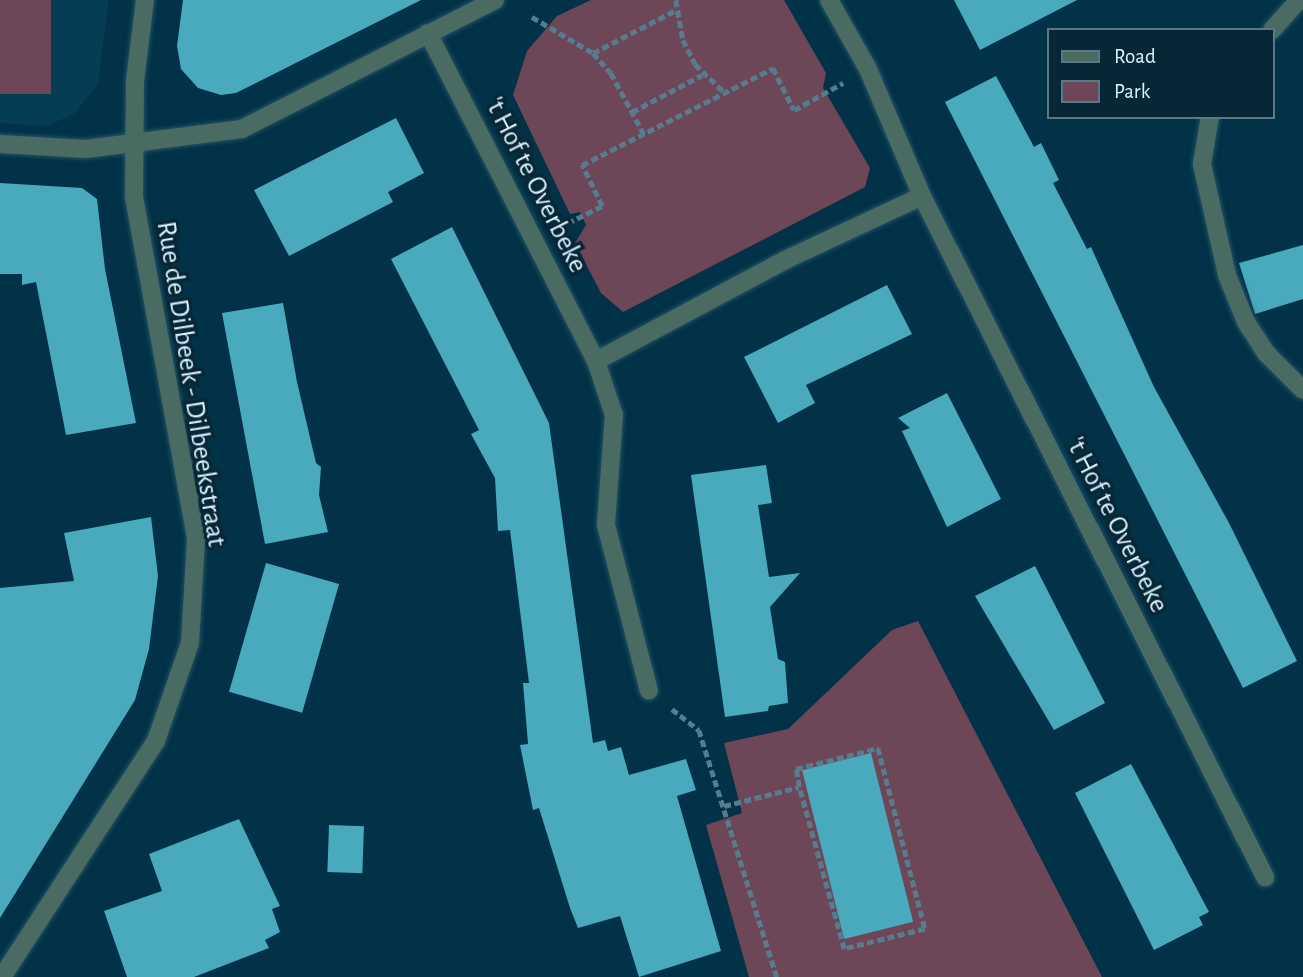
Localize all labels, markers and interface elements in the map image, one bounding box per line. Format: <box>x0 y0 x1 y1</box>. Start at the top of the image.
legend <box>1048 28 1275 119</box>
text: Road <box>1114 46 1156 67</box>
text: Park <box>1114 81 1150 102</box>
street label: 't Hof te Overbeke <box>477 92 595 278</box>
street label: Rue de Dilbeek - Dilbeekstraat <box>149 219 233 549</box>
street label: 't Hof te Overbeke <box>1058 432 1176 618</box>

